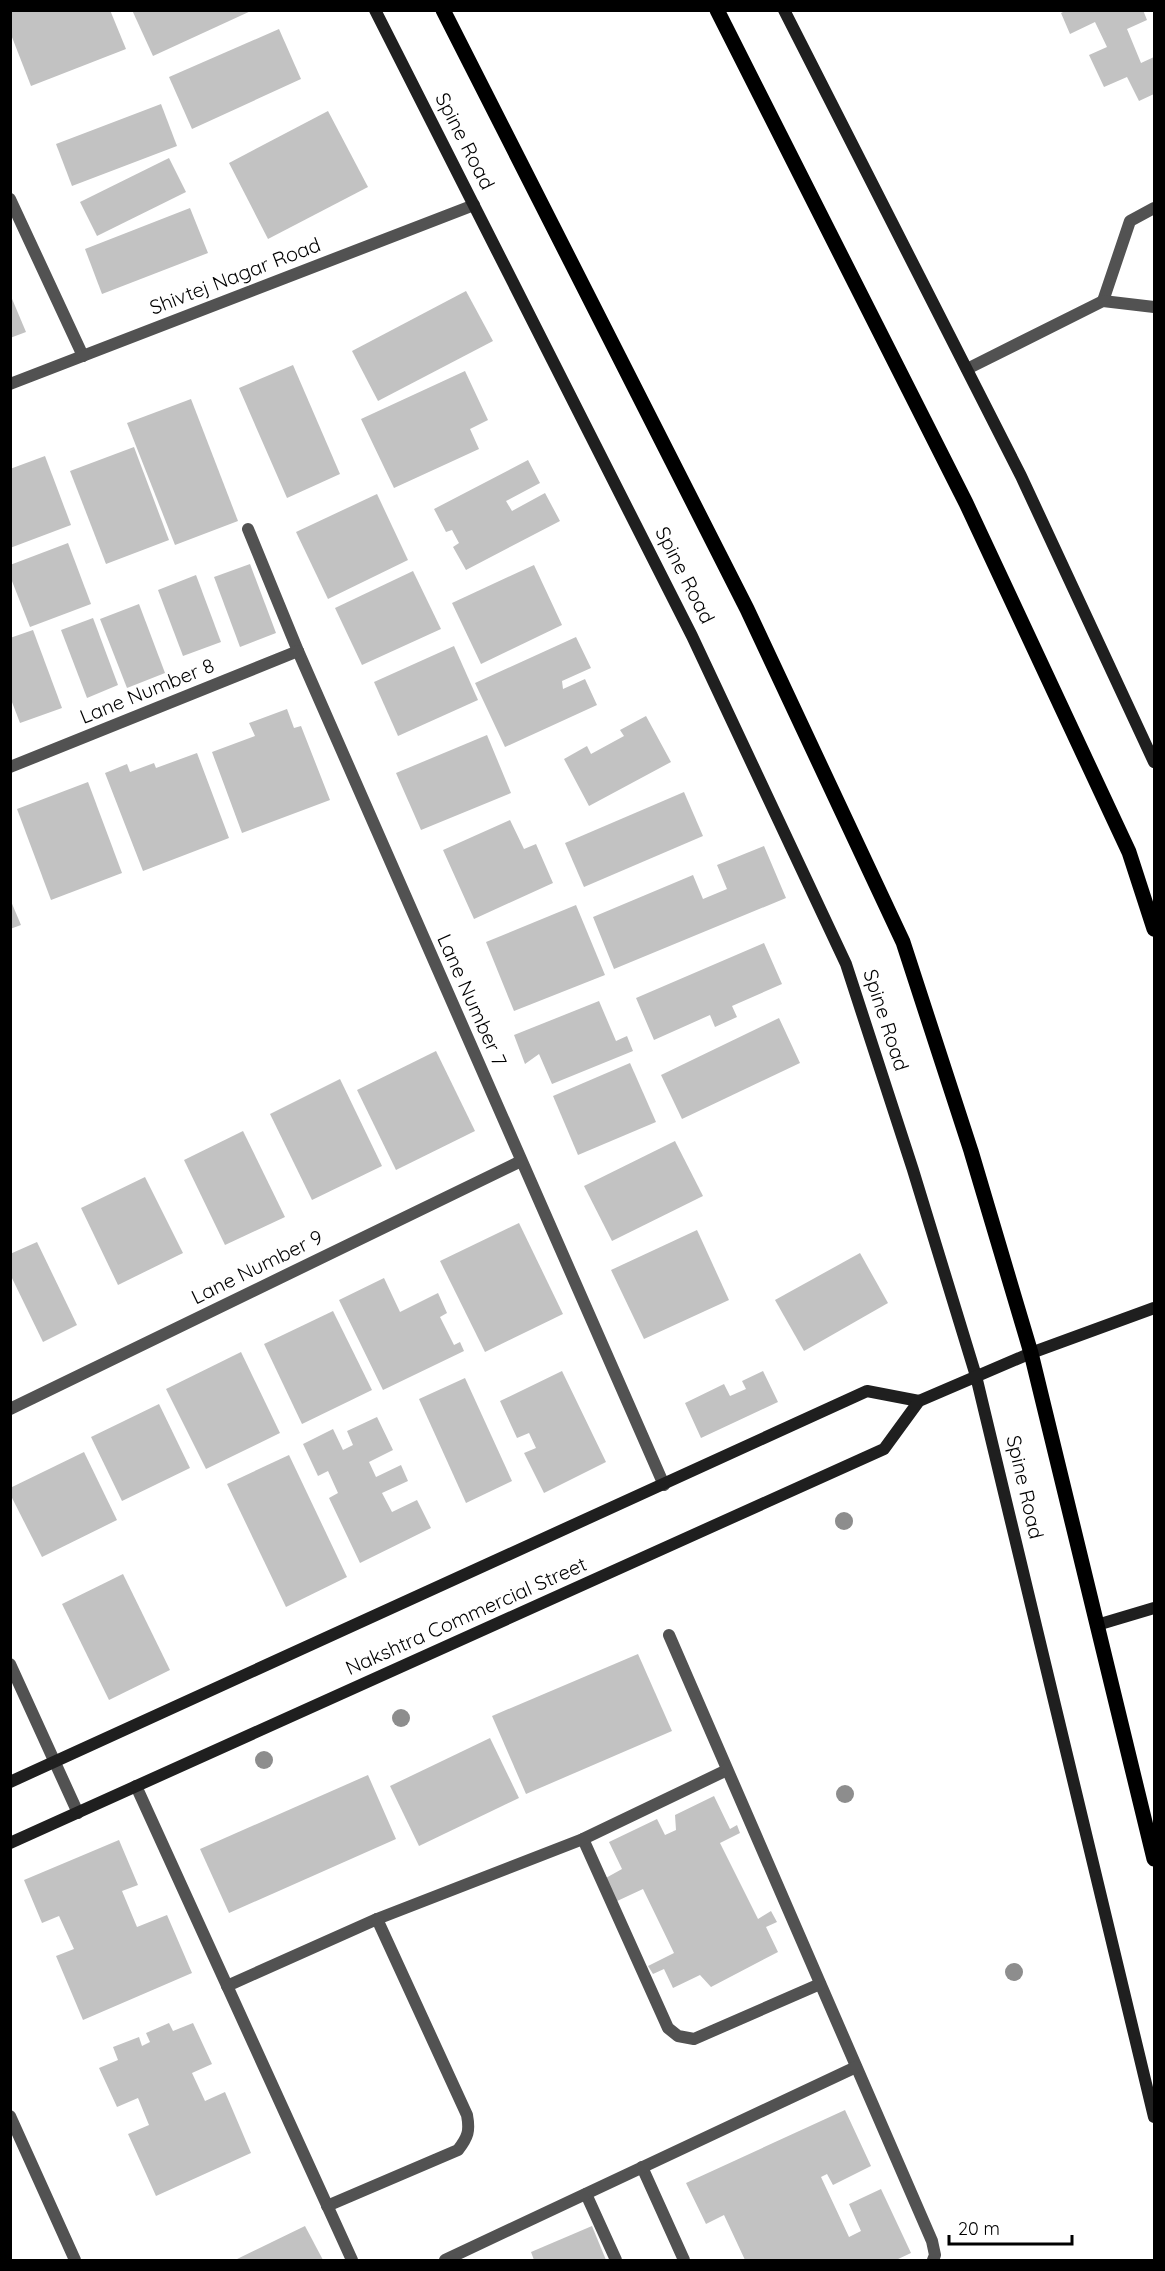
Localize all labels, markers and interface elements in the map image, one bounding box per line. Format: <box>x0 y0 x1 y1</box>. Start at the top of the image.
street label: Spine Road <box>430 88 501 193</box>
street label: Shivtej Nagar Road <box>146 231 324 320</box>
street label: Spine Road <box>650 522 721 627</box>
street label: Lane Number 8 <box>76 652 218 729</box>
street label: Lane Number 7 <box>432 930 513 1070</box>
street label: Spine Road <box>858 966 915 1074</box>
street label: Lane Number 9 <box>187 1224 327 1309</box>
street label: Spine Road <box>1001 1433 1050 1541</box>
street label: Nakshtra Commercial Street <box>341 1551 591 1680</box>
scale bar <box>949 2208 1072 2246</box>
text: 20 m <box>958 2217 1000 2240</box>

